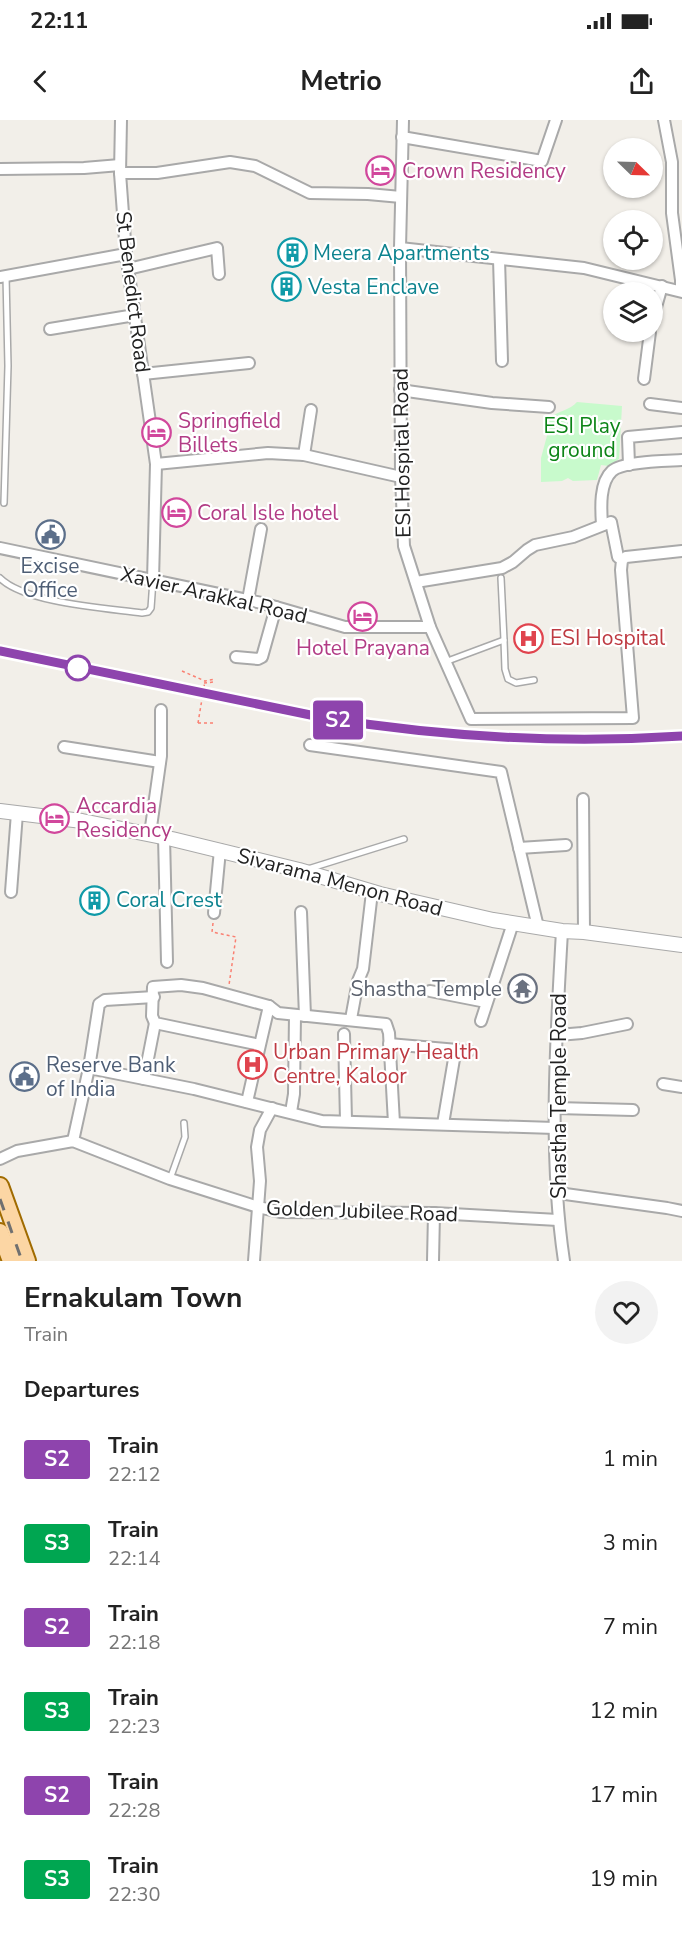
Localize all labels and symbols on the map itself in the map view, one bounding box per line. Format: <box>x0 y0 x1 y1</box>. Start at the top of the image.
north arrow <box>603 138 663 198</box>
hotel icon: Crown Residency <box>365 155 397 187</box>
place label: Crown Residency <box>402 157 566 185</box>
street label: St Benedict Road <box>109 210 157 374</box>
building icon: Meera Apartments <box>276 237 308 269</box>
place label: Meera Apartments <box>313 239 490 267</box>
building icon: Vesta Enclave <box>271 271 303 303</box>
place label: Vesta Enclave <box>307 273 439 301</box>
street label: ESI Hospital Road <box>387 368 417 538</box>
place label: Springfield Billets <box>178 407 281 459</box>
park label: ESI Play ground <box>543 412 621 464</box>
hotel icon: Springfield Billets <box>141 417 173 449</box>
hotel icon: Coral Isle hotel <box>160 497 192 529</box>
place label: Coral Isle hotel <box>197 499 339 527</box>
public building icon: Excise Office <box>34 519 66 551</box>
place label: Excise Office <box>21 552 79 604</box>
street label: Xavier Arakkal Road <box>118 560 310 630</box>
hotel icon: Hotel Prayana <box>347 601 379 633</box>
hospital icon: ESI Hospital <box>513 622 545 654</box>
place label: ESI Hospital <box>550 624 666 652</box>
place label: Hotel Prayana <box>296 634 430 662</box>
unlabelled marker <box>65 655 91 681</box>
line badge: S2 <box>311 700 365 740</box>
place label: Accardia Residency <box>76 792 172 844</box>
hotel icon: Accardia Residency <box>39 802 71 834</box>
street label: Sivarama Menon Road <box>234 841 446 923</box>
building icon: Coral Crest <box>79 884 111 916</box>
place label: Coral Crest <box>116 886 222 914</box>
temple icon: Shastha Temple <box>507 973 539 1005</box>
place label: Shastha Temple <box>351 975 502 1003</box>
street label: Shastha Temple Road <box>545 993 573 1199</box>
place label: Urban Primary Health Centre, Kaloor <box>273 1038 479 1090</box>
hospital icon: Urban Primary Health Centre, Kaloor <box>236 1048 268 1080</box>
place label: Reserve Bank of India <box>46 1051 176 1103</box>
public building icon: Reserve Bank of India <box>9 1061 41 1093</box>
street label: Golden Jubilee Road <box>265 1194 459 1228</box>

